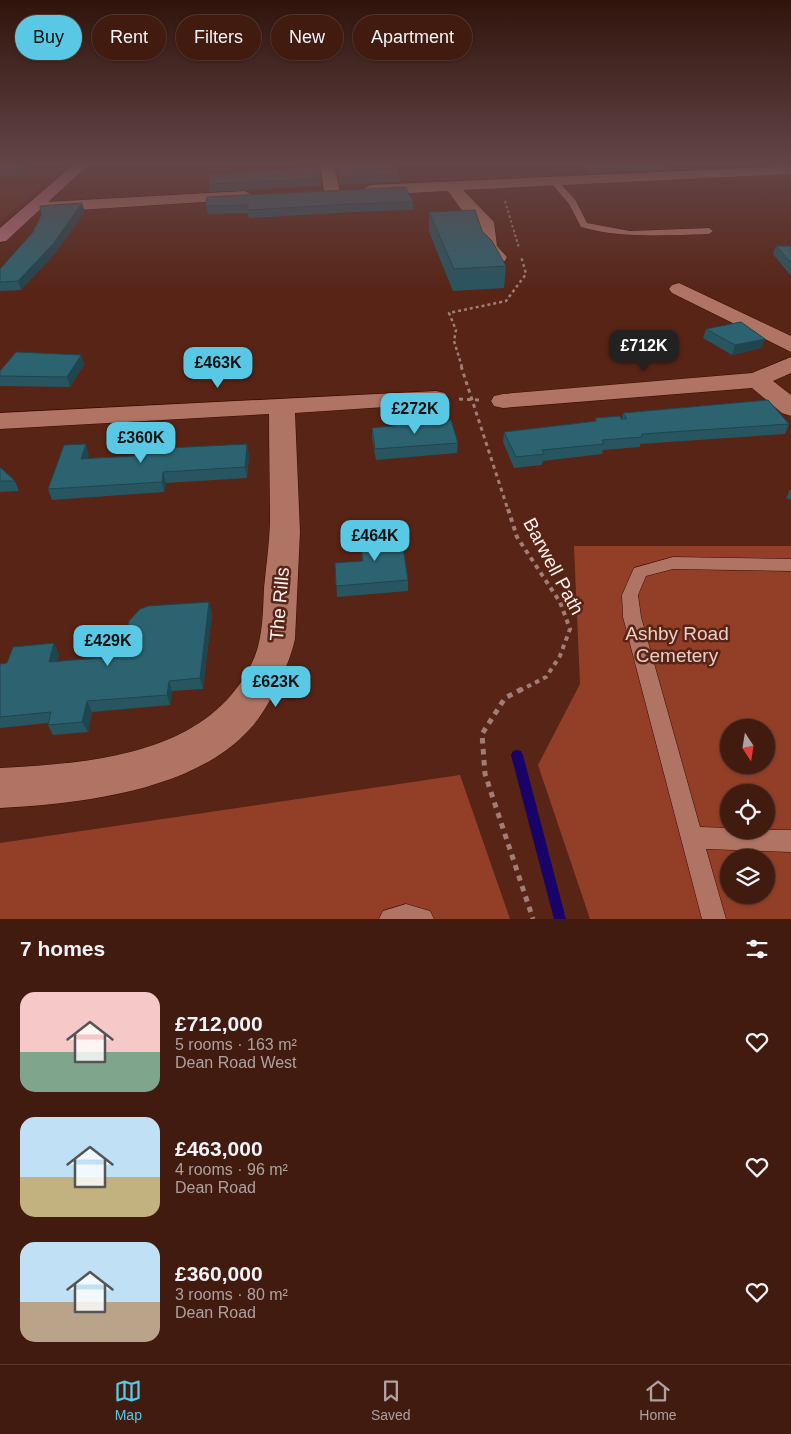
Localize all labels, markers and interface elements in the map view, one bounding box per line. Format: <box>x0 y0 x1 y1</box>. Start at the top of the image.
chip: Buy <box>15 15 82 60</box>
chip: Rent <box>92 15 166 60</box>
chip: Filters <box>176 15 261 60</box>
chip: New <box>271 15 343 60</box>
chip: Apartment <box>353 15 472 60</box>
pin: £712K <box>609 330 679 372</box>
text: £712K <box>620 337 668 354</box>
pin: £463K <box>183 346 253 389</box>
text: £463K <box>194 354 242 371</box>
pin: £272K <box>380 392 450 435</box>
text: £272K <box>391 400 439 417</box>
pin: £360K <box>106 422 176 464</box>
text: £360K <box>117 429 165 446</box>
street label: Barwell Path <box>519 514 588 618</box>
pin: £464K <box>340 520 410 562</box>
text: £464K <box>351 527 399 544</box>
street label: The Rills <box>266 566 293 642</box>
park label: Ashby Road Cemetery <box>625 623 729 666</box>
pin: £429K <box>73 624 143 667</box>
text: £429K <box>84 632 132 649</box>
pin: £623K <box>241 666 311 708</box>
text: £623K <box>252 673 300 690</box>
north arrow <box>720 719 775 774</box>
map controls <box>720 719 775 904</box>
button: locate <box>720 784 775 839</box>
button: layers <box>720 849 775 904</box>
icon: filters <box>743 935 771 963</box>
text: 7 homes <box>20 937 105 960</box>
icon: home <box>60 1012 120 1072</box>
text: £712,000 <box>175 1012 263 1035</box>
icon: heart <box>743 1028 771 1056</box>
text: 5 rooms · 163 m² <box>175 1036 297 1053</box>
text: Dean Road West <box>175 1054 297 1071</box>
icon: home <box>60 1137 120 1197</box>
text: £463,000 <box>175 1137 263 1160</box>
icon: heart <box>743 1153 771 1181</box>
text: 4 rooms · 96 m² <box>175 1161 288 1178</box>
text: Dean Road <box>175 1179 256 1196</box>
icon: home <box>60 1262 120 1322</box>
text: £360,000 <box>175 1262 263 1285</box>
icon: heart <box>743 1278 771 1306</box>
text: 3 rooms · 80 m² <box>175 1286 288 1303</box>
text: Dean Road <box>175 1304 256 1321</box>
tab: Map <box>114 1377 142 1423</box>
tab: Saved <box>371 1377 411 1423</box>
tab: Home <box>639 1377 677 1423</box>

